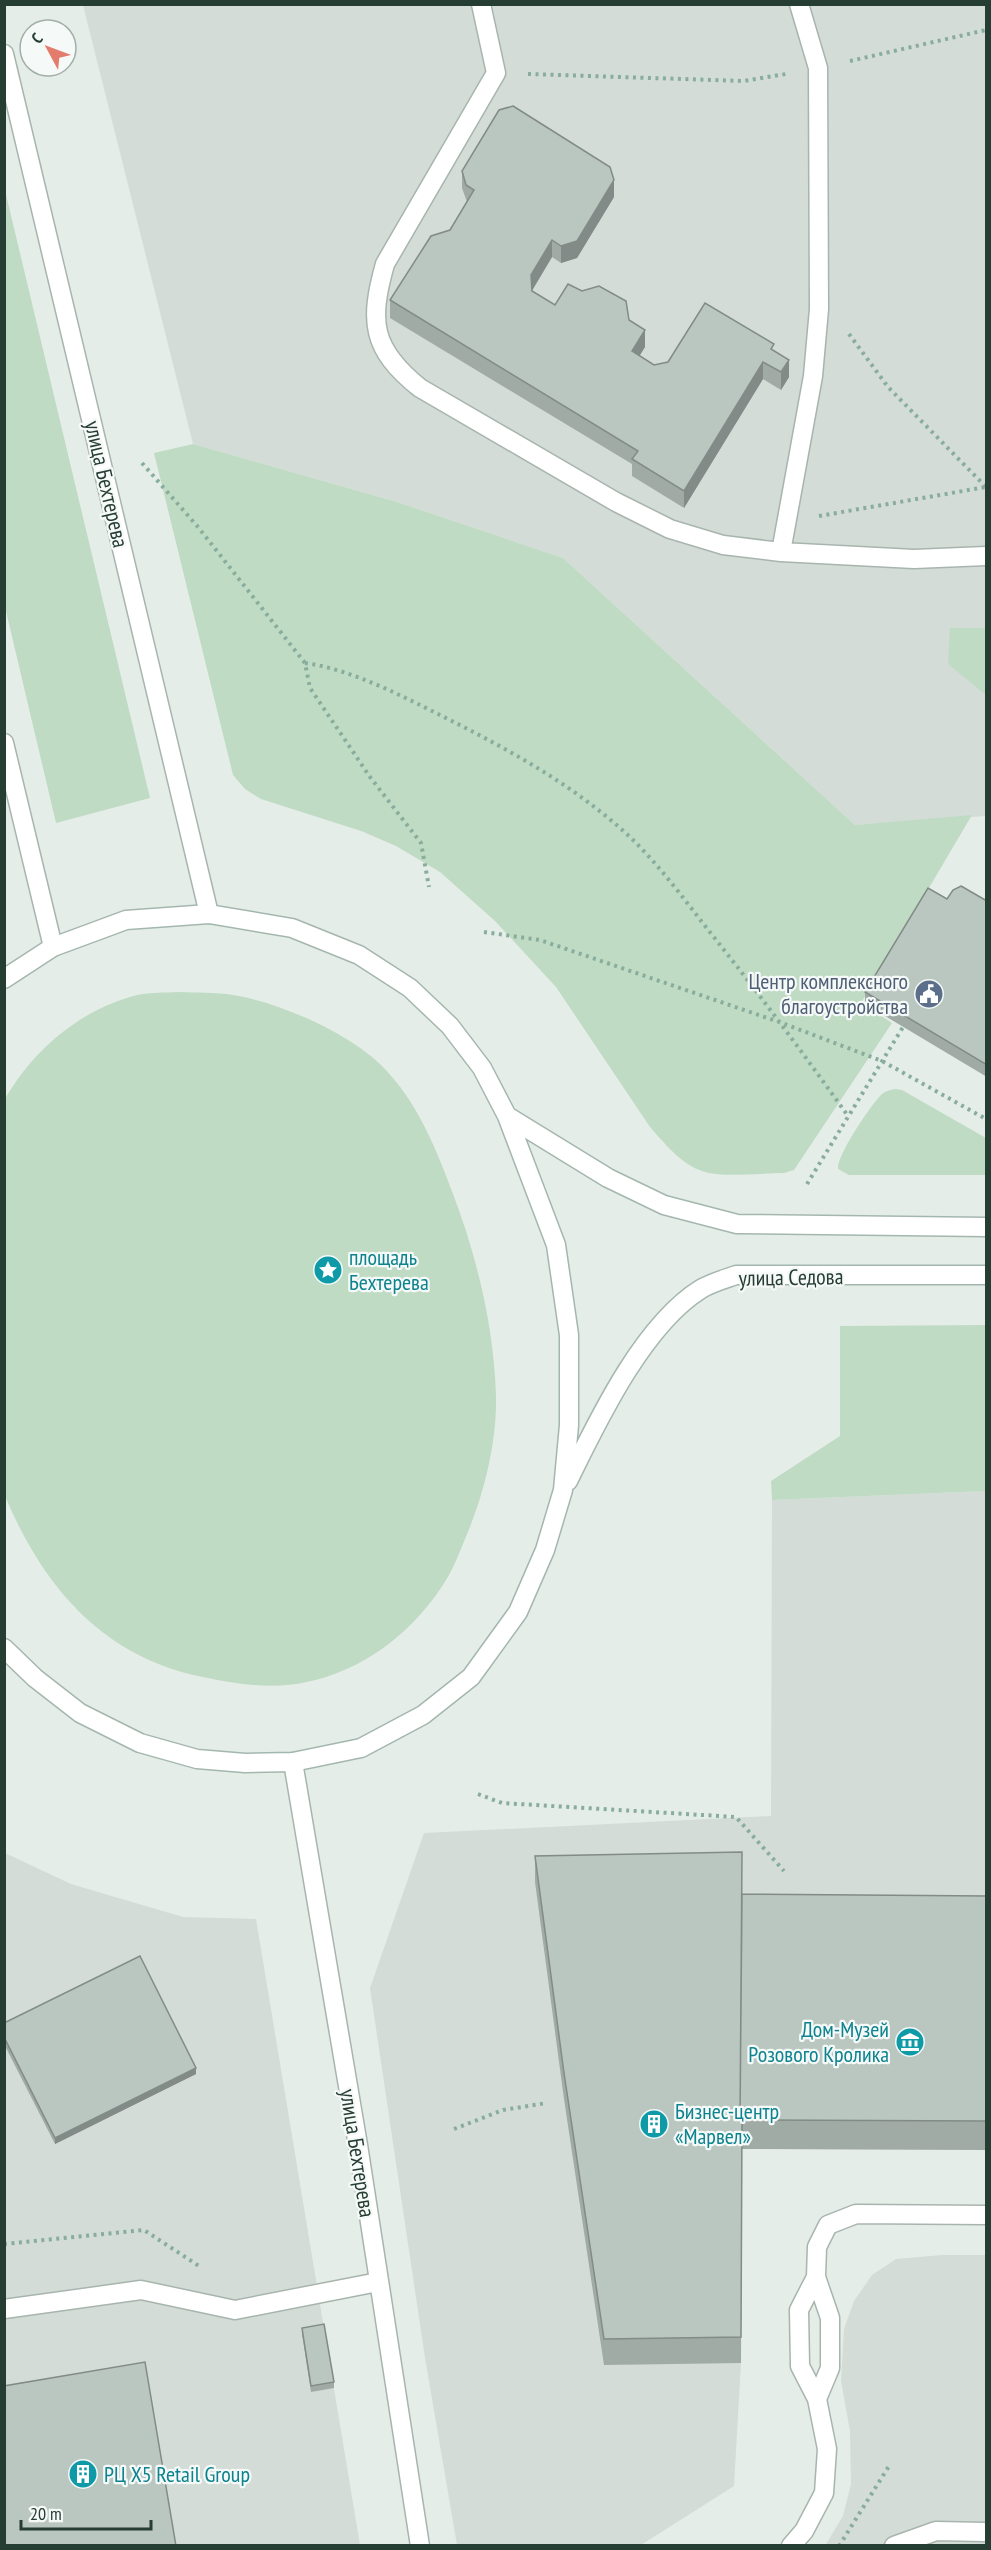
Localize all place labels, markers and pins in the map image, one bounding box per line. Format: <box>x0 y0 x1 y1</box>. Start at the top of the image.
place label: Центр комплексного благоустройства <box>749 967 908 1020</box>
public building icon: Центр комплексного благоустройства <box>913 978 945 1010</box>
place label: площадь Бехтерева <box>349 1243 429 1296</box>
place icon: площадь Бехтерева <box>312 1254 344 1286</box>
place label: Дом-Музей Розового Кролика <box>748 2015 889 2068</box>
museum icon: Дом-Музей Розового Кролика <box>894 2026 926 2058</box>
place label: Бизнес-центр «Марвел» <box>675 2097 779 2150</box>
building icon: Бизнес-центр «Марвел» <box>638 2108 670 2140</box>
building icon: РЦ X5 Retail Group <box>67 2458 99 2490</box>
place label: РЦ X5 Retail Group <box>104 2460 250 2488</box>

